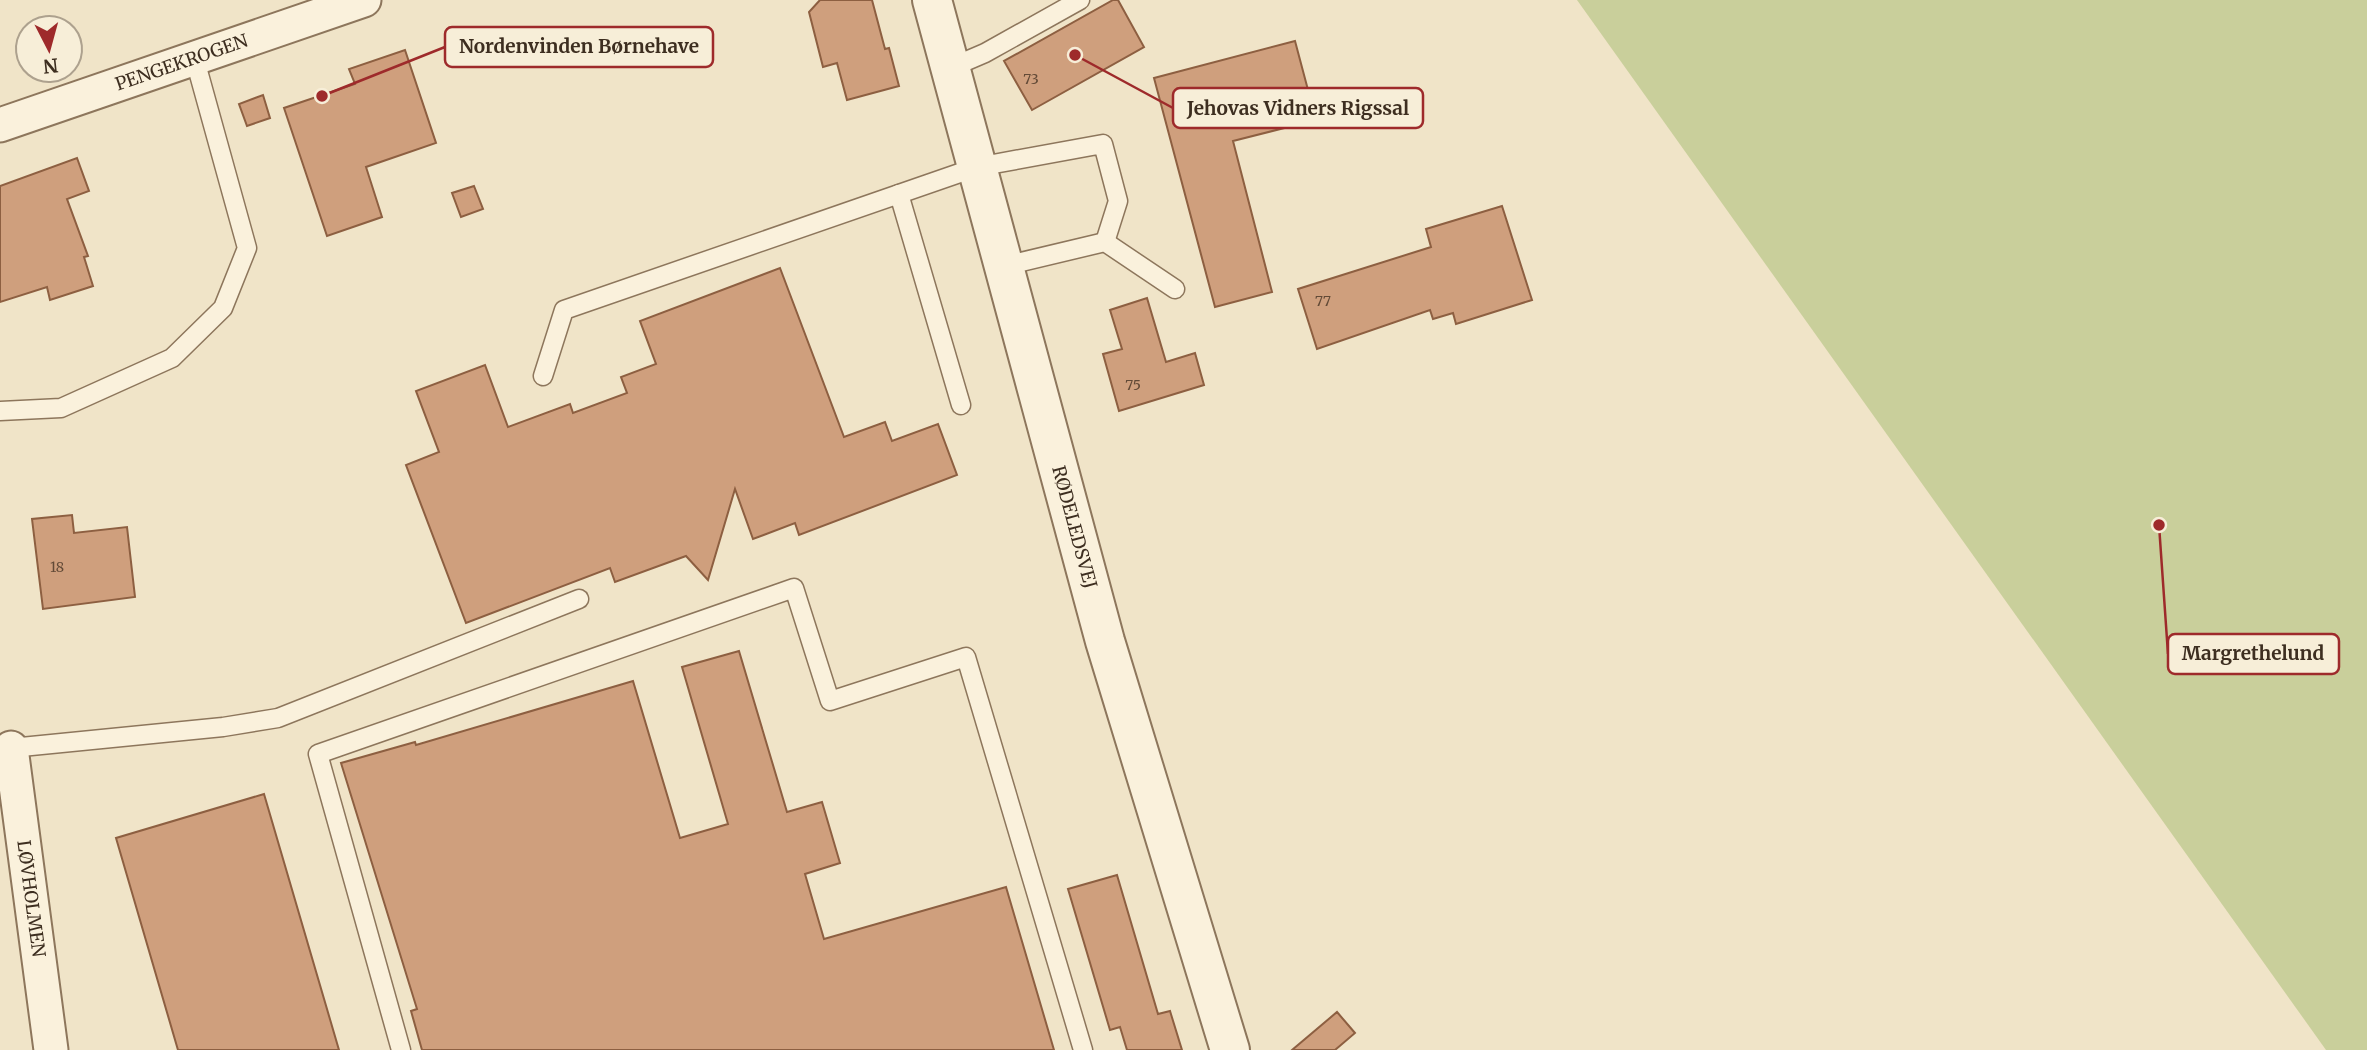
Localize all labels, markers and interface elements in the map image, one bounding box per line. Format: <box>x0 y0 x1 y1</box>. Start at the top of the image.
north arrow <box>14 14 84 84</box>
callout: Nordenvinden Børnehave <box>445 27 713 67</box>
street label: PENGEKROGEN <box>112 29 251 96</box>
text: Nordenvinden Børnehave <box>459 34 699 58</box>
text: N <box>42 53 59 79</box>
house number: 73 <box>1023 70 1039 88</box>
callout: Jehovas Vidners Rigssal <box>1173 88 1423 128</box>
text: Jehovas Vidners Rigssal <box>1186 96 1409 120</box>
house number: 77 <box>1315 292 1331 310</box>
house number: 75 <box>1125 376 1141 394</box>
street label: RØDELEDSVEJ <box>1047 463 1102 591</box>
house number: 18 <box>50 558 64 576</box>
callout: Margrethelund <box>2168 634 2339 674</box>
text: Margrethelund <box>2182 641 2324 665</box>
street label: LØVHOLMEN <box>12 839 51 959</box>

